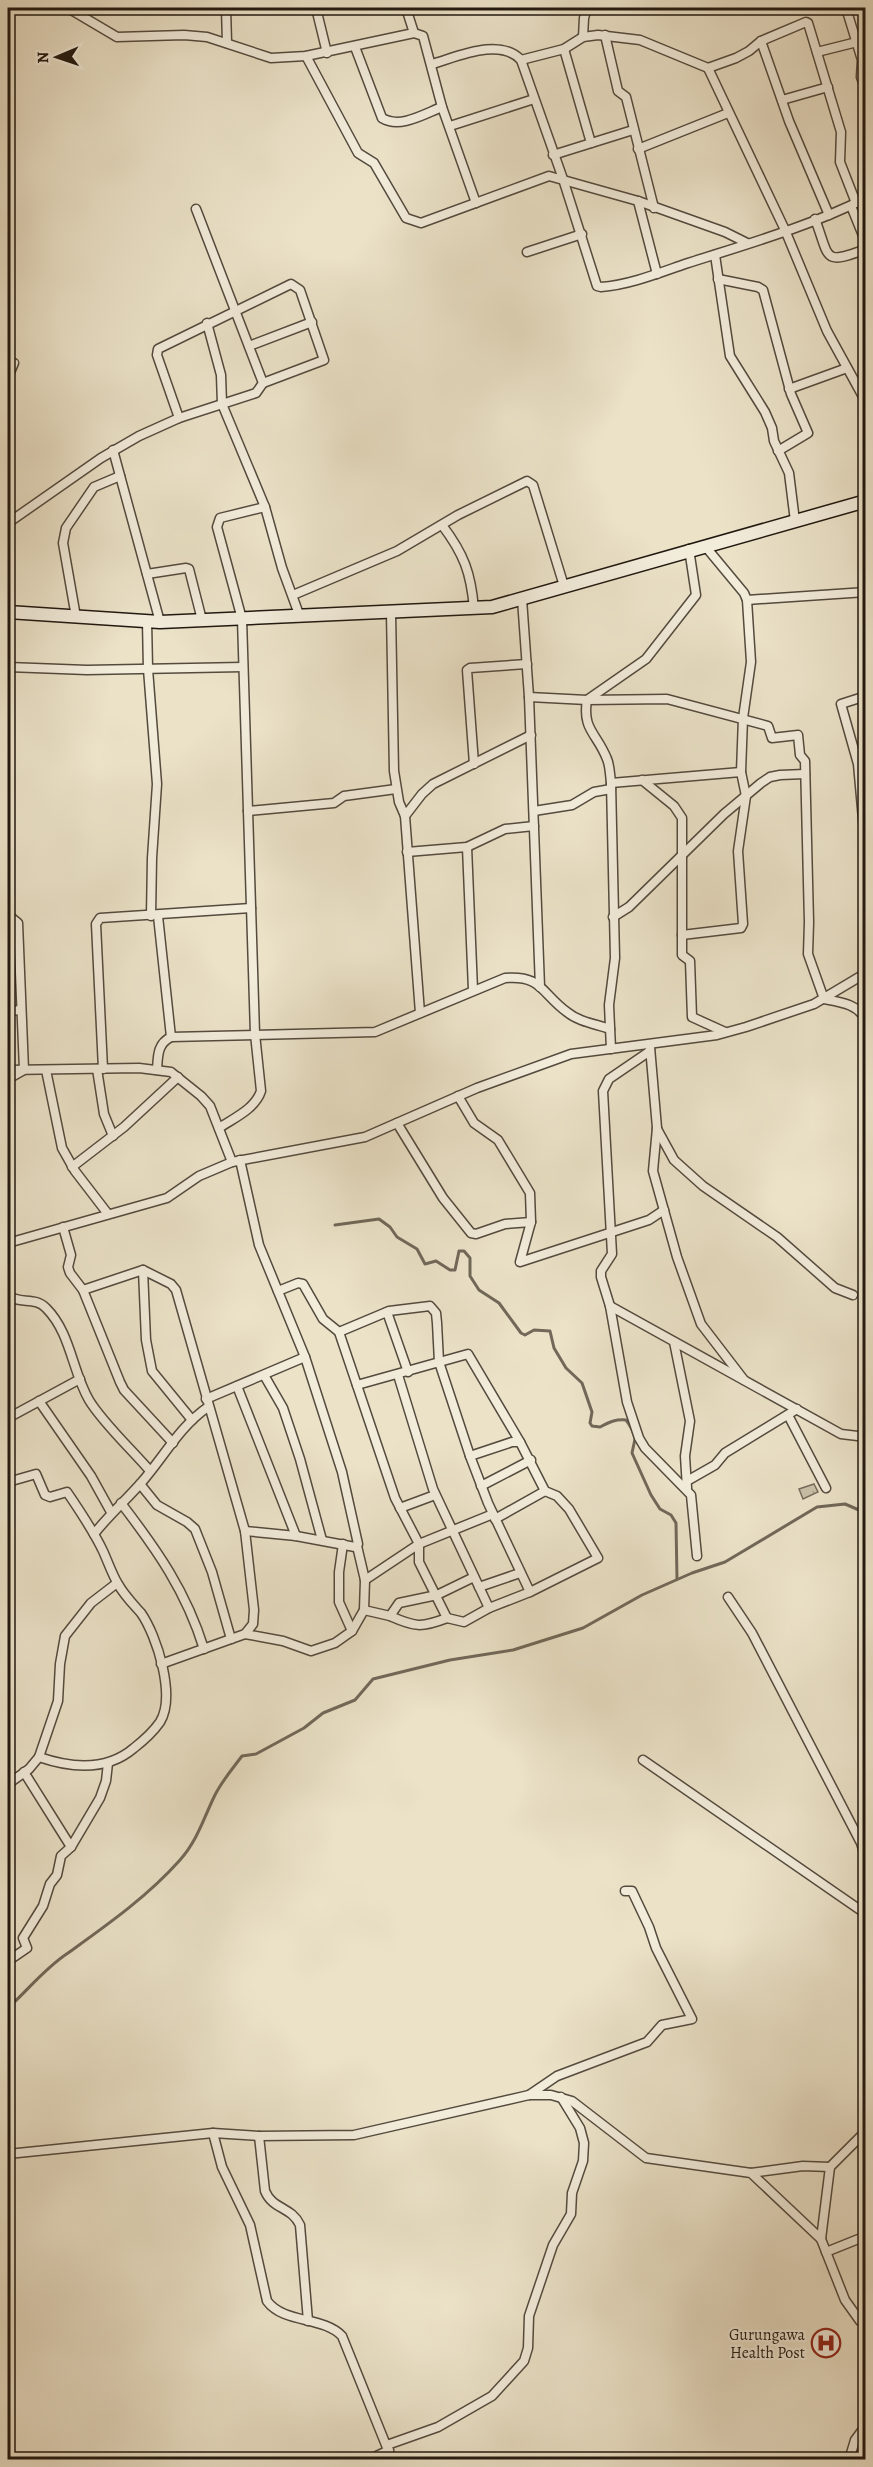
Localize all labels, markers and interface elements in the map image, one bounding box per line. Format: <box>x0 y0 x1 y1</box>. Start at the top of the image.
north arrow <box>27 27 87 87</box>
text: N <box>32 51 54 64</box>
place label: Gurungawa Health Post <box>729 2324 806 2364</box>
hospital icon: Gurungawa Health Post <box>810 2327 842 2359</box>

